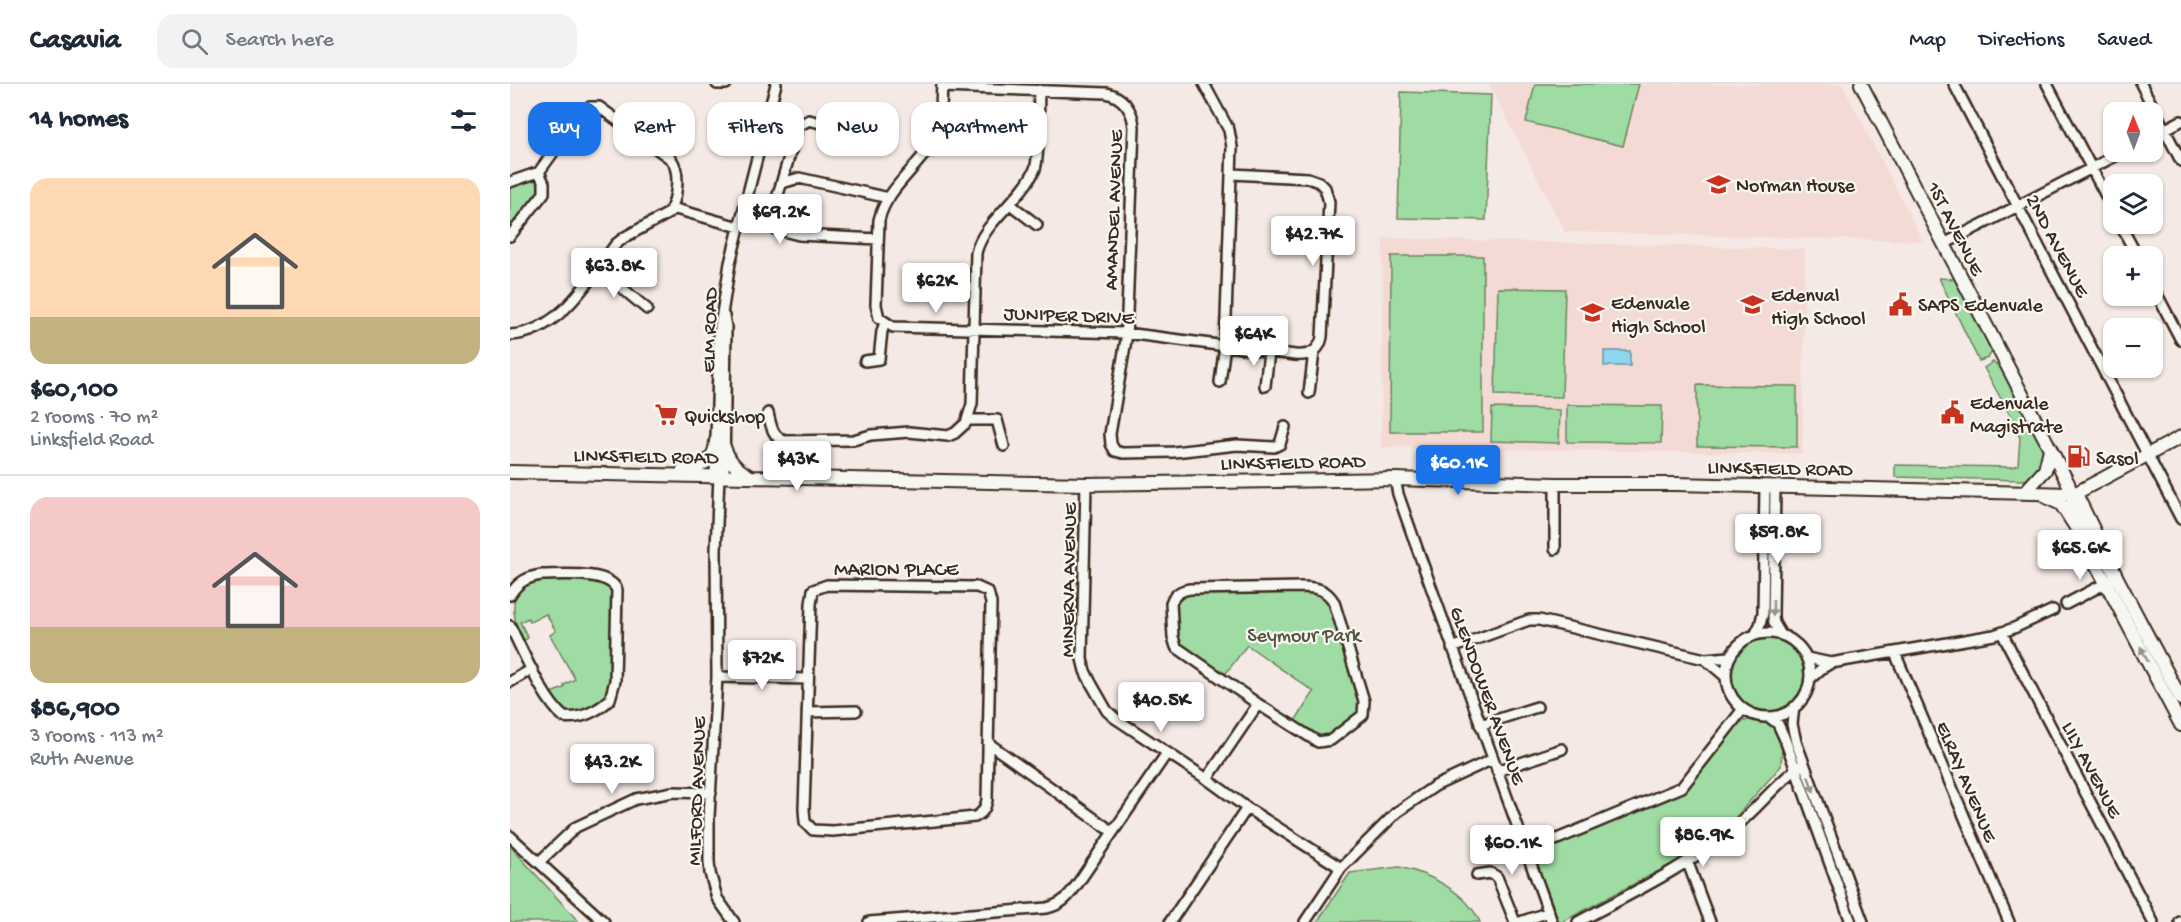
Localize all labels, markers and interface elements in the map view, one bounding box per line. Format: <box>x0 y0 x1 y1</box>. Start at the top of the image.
search box <box>157 14 577 68</box>
text: Casavia <box>30 25 121 58</box>
icon: search <box>178 25 211 58</box>
text: Search here <box>226 28 334 54</box>
text: Map <box>1909 29 1946 54</box>
text: Directions <box>1979 29 2064 54</box>
text: Saved <box>2097 29 2151 54</box>
chip: Buy <box>528 102 601 156</box>
chip: Rent <box>613 102 695 156</box>
chip: Filters <box>707 102 804 156</box>
chip: New <box>816 102 899 156</box>
chip: Apartment <box>911 102 1047 156</box>
north arrow <box>2103 102 2163 162</box>
map controls <box>2103 102 2163 378</box>
icon: filters <box>447 104 480 137</box>
text: 14 homes <box>30 105 128 136</box>
street label: AMANDEL AVENUE <box>1101 128 1130 291</box>
school or university icon: Norman House <box>1705 171 1731 197</box>
button: layers <box>2103 174 2163 234</box>
place label: Norman House <box>1736 176 1856 199</box>
street label: 1ST AVENUE <box>1920 178 1988 282</box>
street label: 2ND AVENUE <box>2019 191 2093 303</box>
pin: $69.2K <box>731 194 829 245</box>
text: $69.2K <box>752 202 808 225</box>
pin: $42.7K <box>1264 216 1362 267</box>
icon: home <box>201 217 309 325</box>
text: $42.7K <box>1285 224 1341 247</box>
button: + <box>2103 246 2163 306</box>
pin: $63.8K <box>565 248 663 299</box>
text: $63.8K <box>585 256 643 279</box>
pin: $62K <box>900 263 972 314</box>
text: $62K <box>916 271 956 294</box>
street label: ELM ROAD <box>699 286 725 373</box>
place label: Edenval High School <box>1771 286 1866 332</box>
public building icon: SAPS Edenvale <box>1887 291 1913 317</box>
school or university icon: Edenval High School <box>1740 292 1766 318</box>
place label: Edenvale High School <box>1611 294 1706 340</box>
place label: SAPS Edenvale <box>1918 296 2043 319</box>
school or university icon: Edenvale High School <box>1580 300 1606 326</box>
street label: JUNIPER DRIVE <box>1003 304 1136 331</box>
pin: $64K <box>1218 316 1290 367</box>
button: − <box>2103 318 2163 378</box>
text: $64K <box>1234 324 1274 347</box>
text: $60,100 <box>30 376 118 407</box>
place label: Edenvale Magistrate <box>1970 394 2064 440</box>
public building icon: Edenvale Magistrate <box>1939 400 1965 426</box>
supermarket icon: Quickshop <box>653 402 679 428</box>
text: 2 rooms · 70 m² <box>30 407 158 430</box>
place label: Quickshop <box>684 407 765 430</box>
text: Linksfield Road <box>30 430 153 453</box>
pin: $43K <box>761 441 833 492</box>
fuel station icon: Sasol <box>2065 444 2091 470</box>
pin: $60.1K <box>1409 445 1507 496</box>
street label: LINKSFIELD ROAD <box>573 446 720 471</box>
text: $43K <box>777 449 817 472</box>
place label: Sasol <box>2096 449 2139 472</box>
street label: LINKSFIELD ROAD <box>1220 452 1367 477</box>
text: $60.1K <box>1430 453 1486 476</box>
street label: LINKSFIELD ROAD <box>1707 458 1854 483</box>
street label: MINERVA AVENUE <box>1058 501 1083 658</box>
pin: $59.8K <box>1729 514 1827 565</box>
text: $59.8K <box>1749 522 1807 545</box>
pin: $65.6K <box>2031 530 2129 581</box>
icon: home <box>201 536 309 644</box>
text: $65.6K <box>2051 538 2109 561</box>
street label: MARION PLACE <box>834 560 960 583</box>
one-way arrow <box>1768 599 1778 618</box>
street label: GLENDOWER AVENUE <box>1443 604 1529 790</box>
park label: Seymour Park <box>1247 626 1363 649</box>
pin: $72K <box>726 640 798 691</box>
one-way arrow <box>2139 646 2149 663</box>
text: $72K <box>742 648 782 671</box>
pin: $40.5K <box>1112 682 1210 733</box>
text: $40.5K <box>1132 690 1190 713</box>
text: $86,900 <box>30 695 120 726</box>
street label: MILFORD AVENUE <box>684 715 713 866</box>
street label: LILY AVENUE <box>2055 718 2126 824</box>
street label: ELRAY AVENUE <box>1929 719 2001 847</box>
text: 3 rooms · 113 m² <box>30 726 164 749</box>
pin: $43.2K <box>563 744 661 795</box>
text: Ruth Avenue <box>30 749 134 772</box>
text: $43.2K <box>584 752 640 775</box>
one-way arrow <box>1807 775 1817 793</box>
pin: $86.9K <box>1654 817 1752 868</box>
pin: $60.1K <box>1463 825 1561 876</box>
text: $86.9K <box>1674 825 1732 848</box>
text: $60.1K <box>1484 833 1540 856</box>

